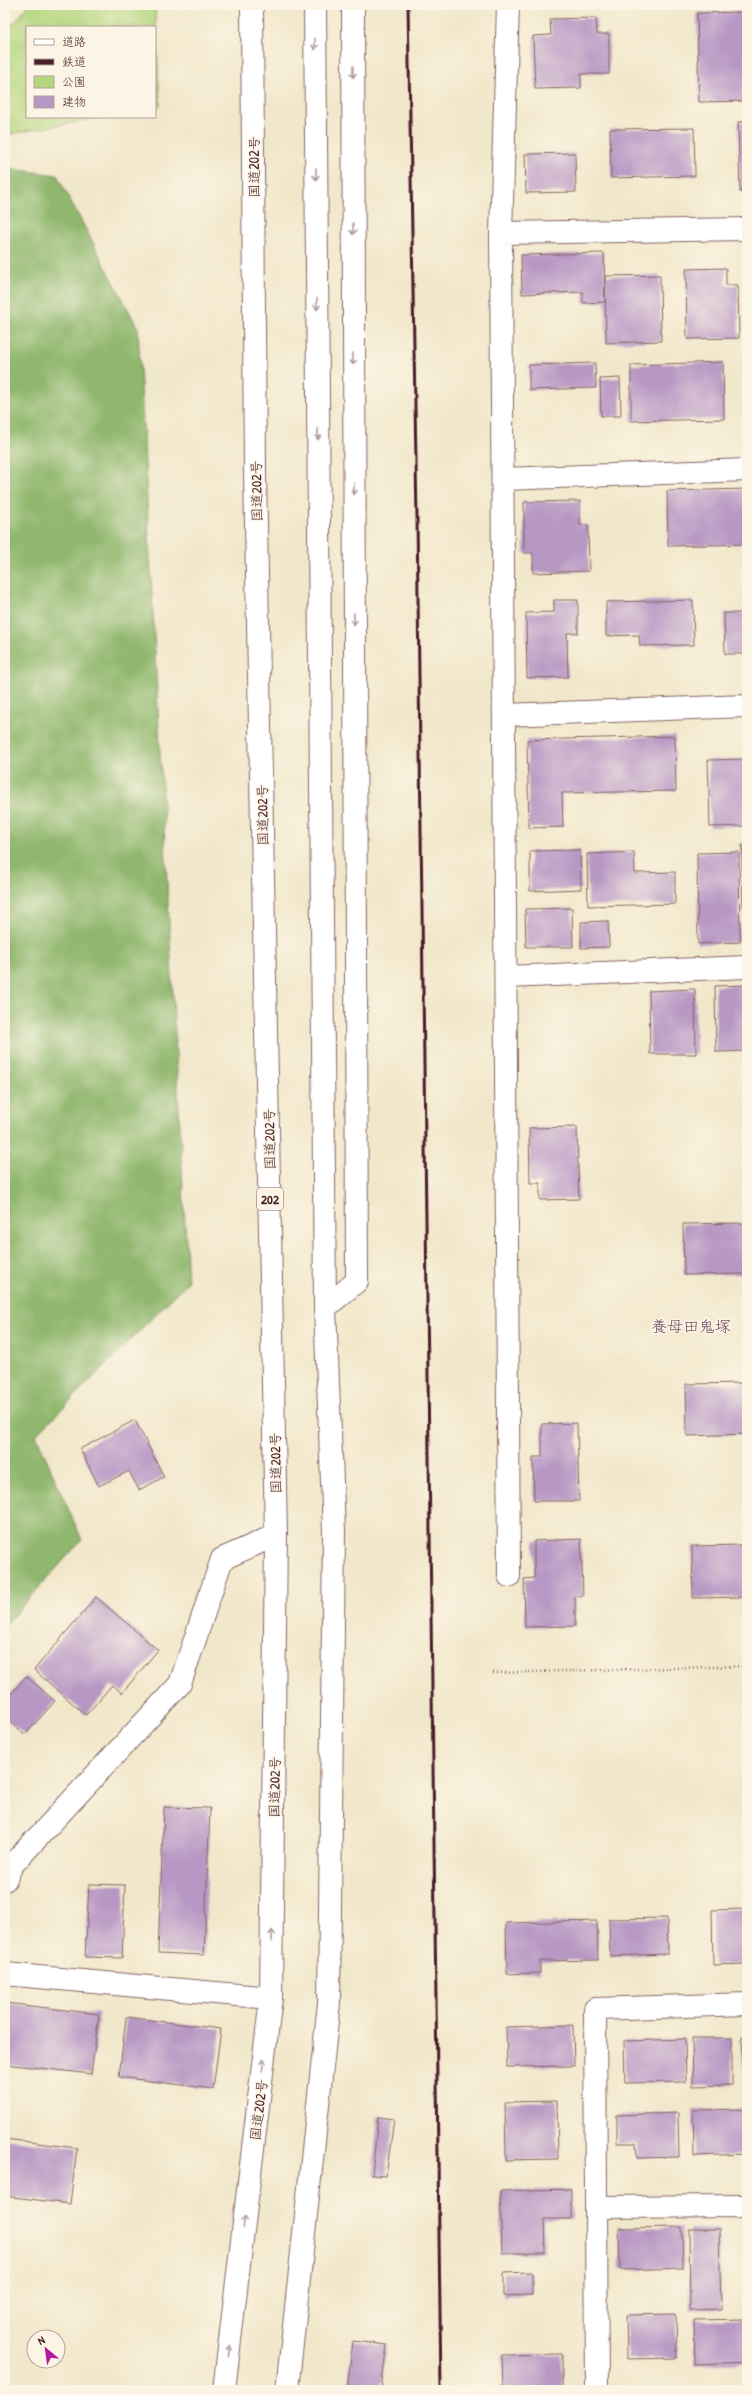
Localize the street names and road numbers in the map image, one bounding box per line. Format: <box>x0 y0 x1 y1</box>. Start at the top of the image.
street label: 国道202号 <box>244 136 263 198</box>
street label: 国道202号 <box>246 460 266 522</box>
street label: 国道202号 <box>252 784 272 846</box>
street label: 国道202号 <box>259 1108 279 1170</box>
road number: 202 <box>257 1188 283 1210</box>
street label: 国道202号 <box>265 1432 285 1494</box>
street label: 国道202号 <box>264 1756 284 1818</box>
street label: 国道202号 <box>245 2078 271 2142</box>

